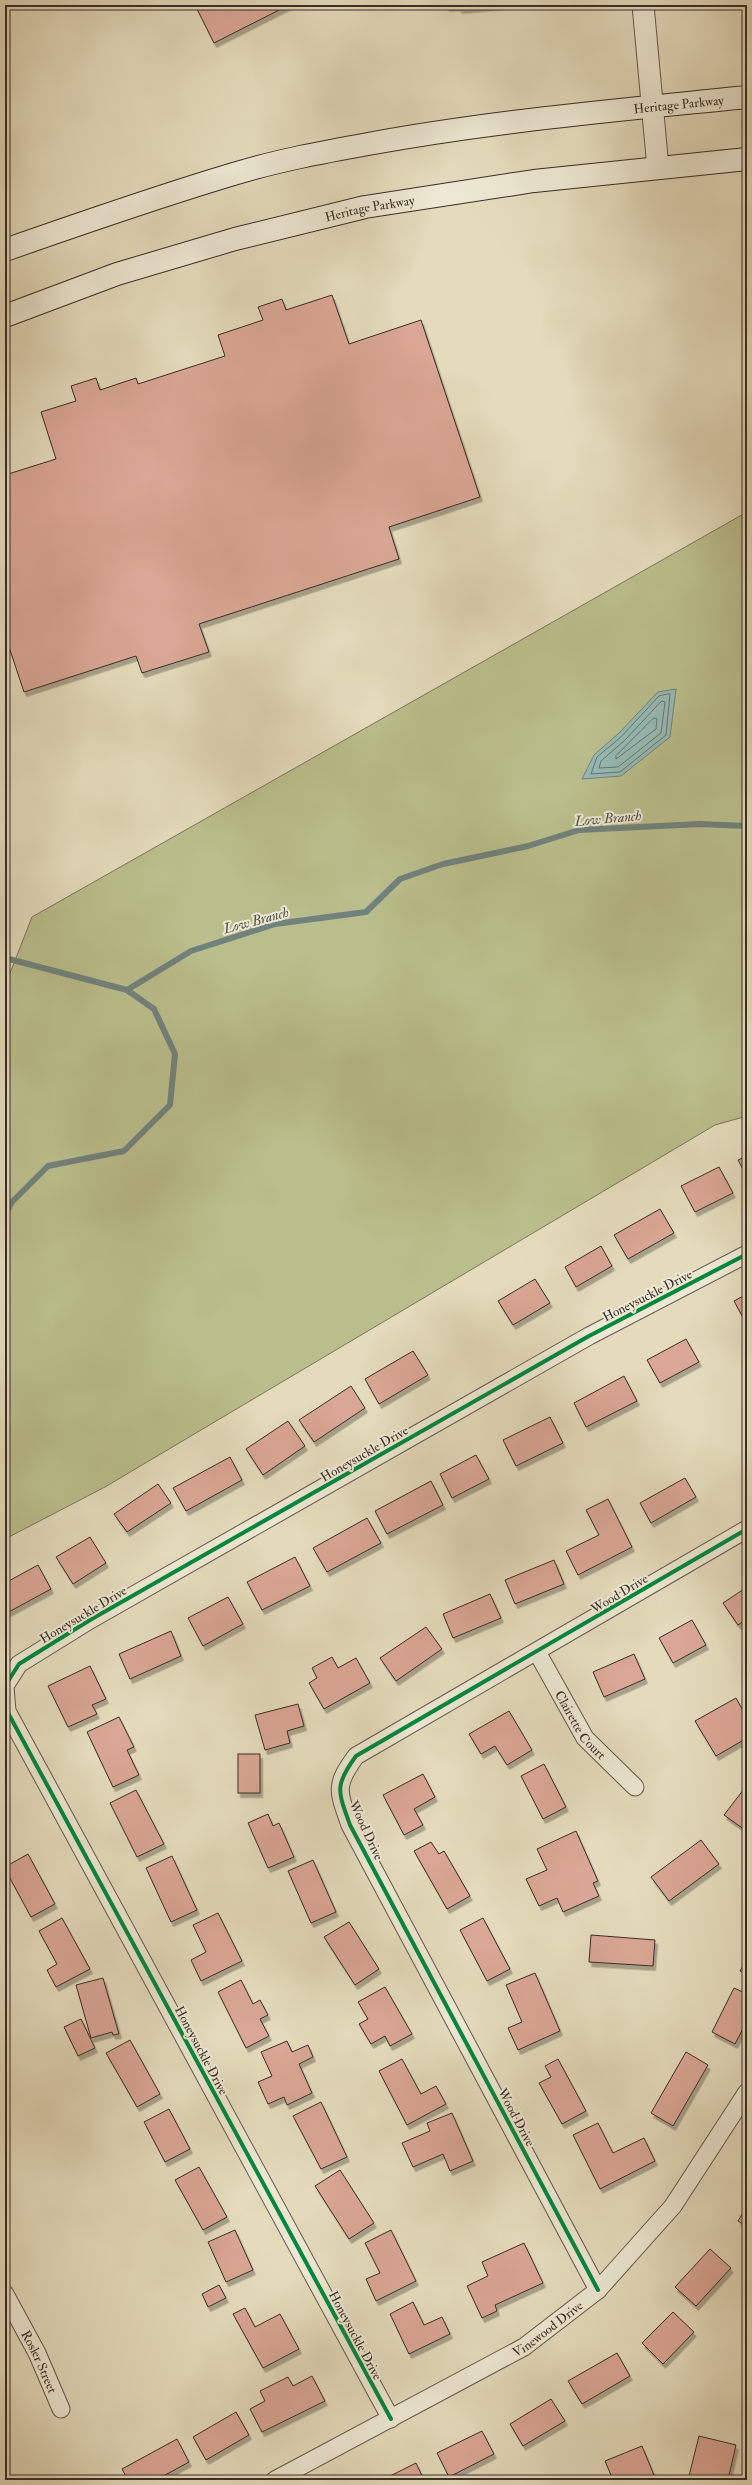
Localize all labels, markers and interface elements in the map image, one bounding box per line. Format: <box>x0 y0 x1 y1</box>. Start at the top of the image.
street label: Heritage Parkway <box>633 92 725 117</box>
street label: Heritage Parkway <box>324 192 416 226</box>
water label: Low Branch <box>573 807 642 830</box>
water label: Low Branch <box>221 904 291 938</box>
street label: Honeysuckle Drive <box>600 1266 696 1326</box>
street label: Honeysuckle Drive <box>318 1422 412 1486</box>
street label: Wood Drive <box>587 1570 651 1618</box>
street label: Honeysuckle Drive <box>37 1582 131 1648</box>
street label: Clairette Court <box>551 1688 609 1763</box>
street label: Wood Drive <box>345 1797 387 1863</box>
street label: Honeysuckle Drive <box>170 2003 232 2099</box>
street label: Wood Drive <box>494 2085 538 2150</box>
street label: Honeysuckle Drive <box>324 2288 386 2384</box>
street label: Vinewood Drive <box>510 2297 587 2361</box>
street label: Rosler Street <box>17 2328 60 2396</box>

